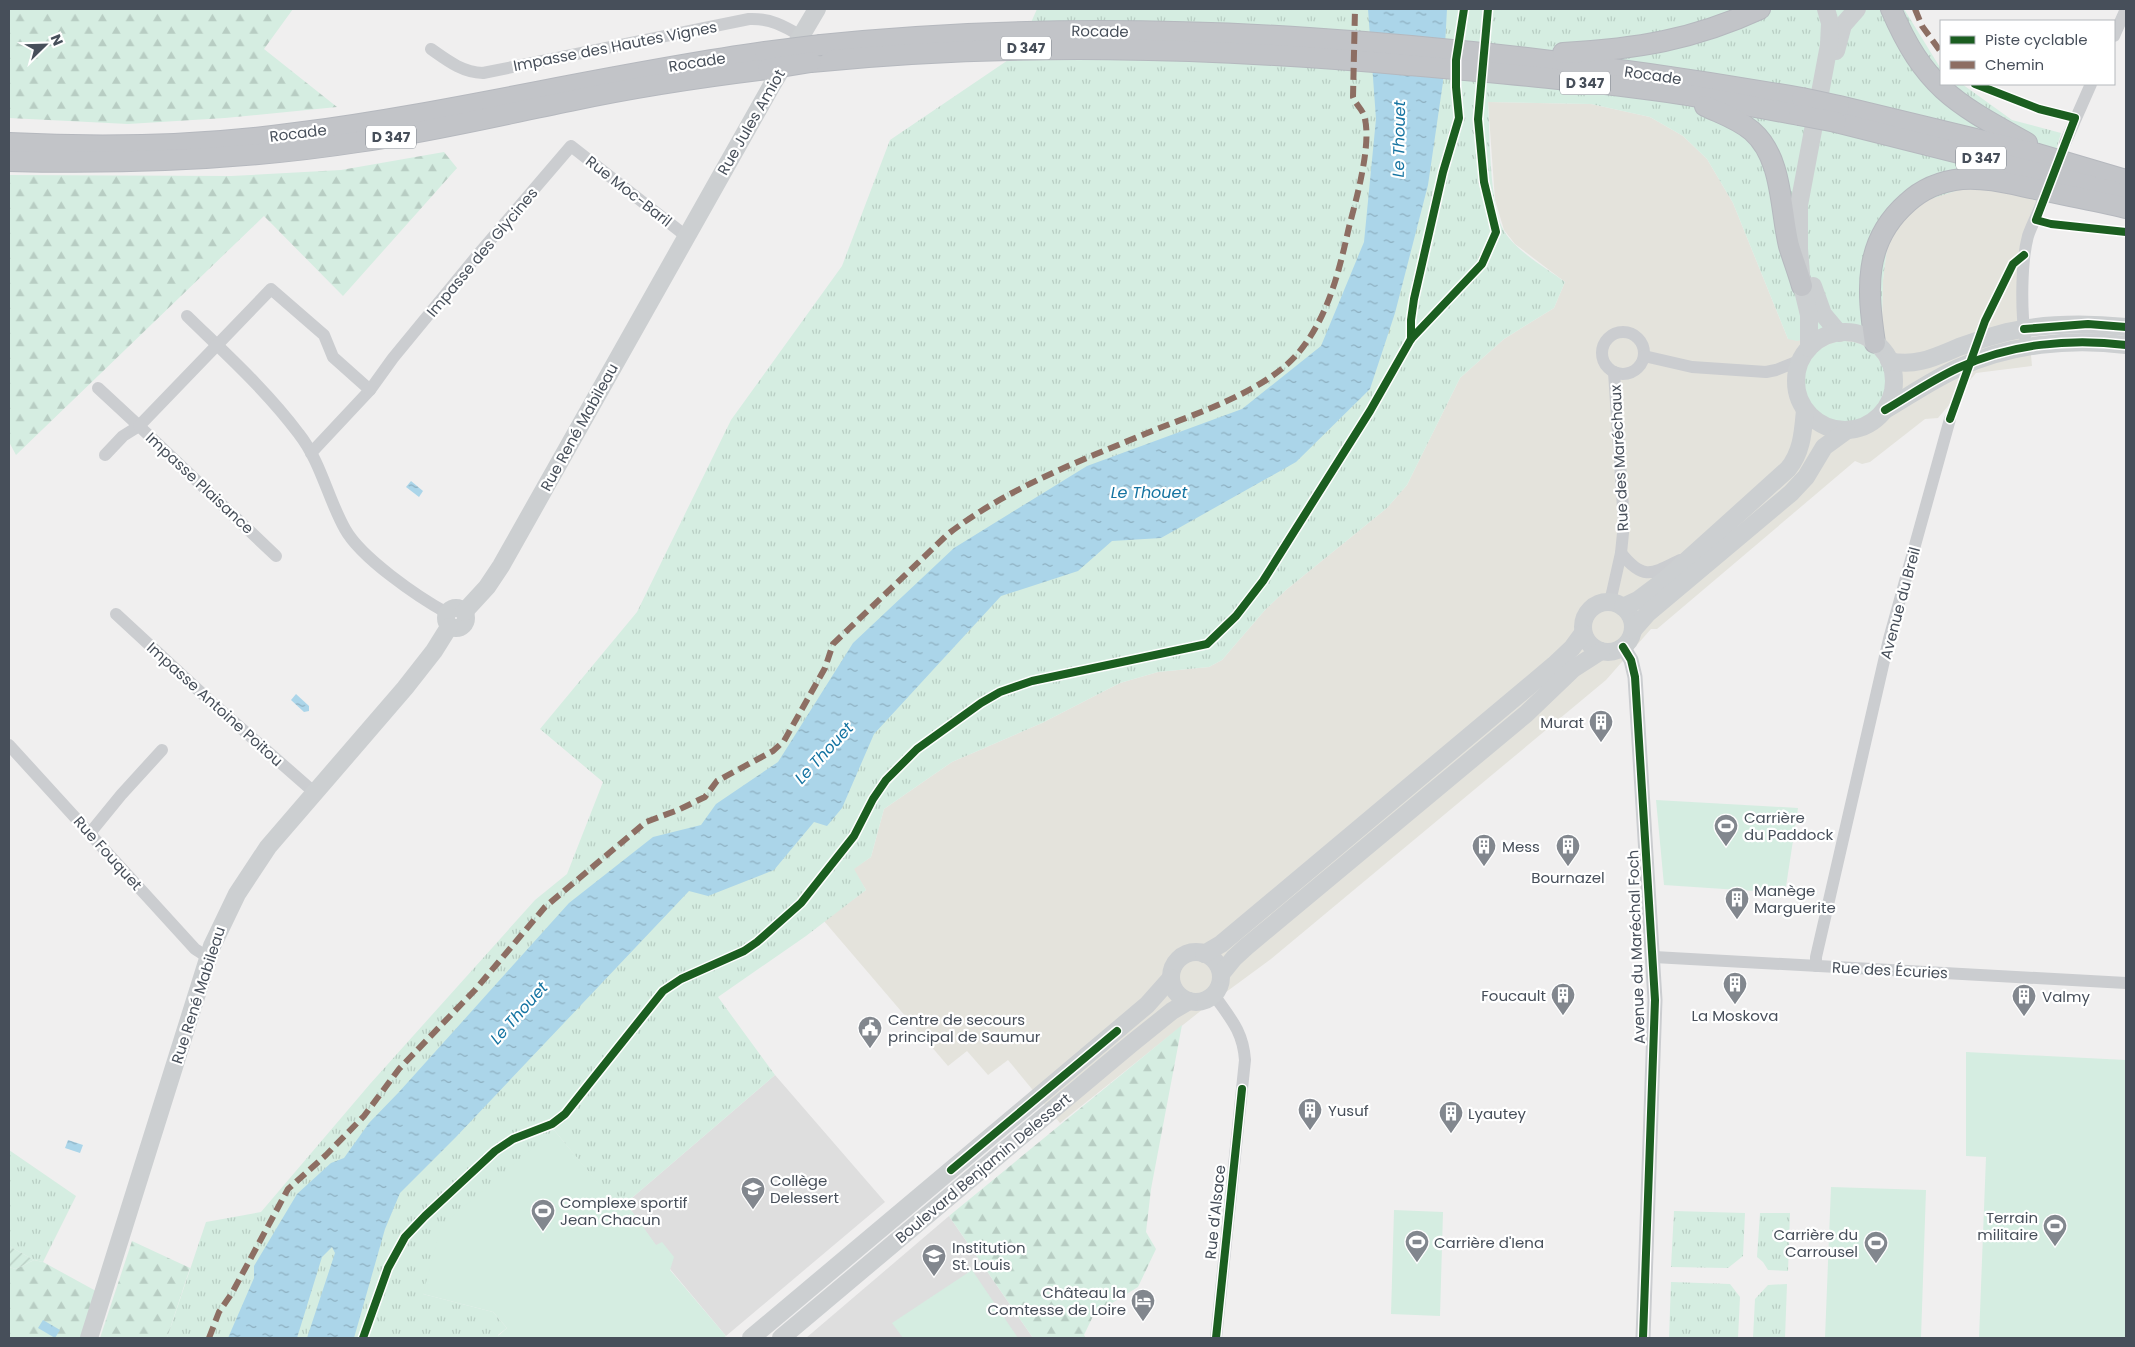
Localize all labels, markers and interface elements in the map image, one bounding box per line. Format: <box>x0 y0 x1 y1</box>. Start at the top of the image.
street label: Impasse des Hautes Vignes <box>511 16 719 76</box>
north arrow <box>20 20 70 70</box>
street label: Rocade <box>1071 20 1129 42</box>
legend <box>1940 20 2115 85</box>
text: Piste cyclable <box>1985 29 2088 50</box>
text: N <box>46 31 68 49</box>
road number: D 347 <box>1001 36 1051 59</box>
street label: Rocade <box>667 47 727 77</box>
text: Chemin <box>1985 54 2044 75</box>
street label: Rocade <box>1623 61 1683 89</box>
street label: Rue Jules Amiot <box>712 65 790 179</box>
road number: D 347 <box>1560 72 1610 95</box>
water label: Le Thouet <box>1387 99 1411 178</box>
street label: Rocade <box>268 119 328 147</box>
road number: D 347 <box>366 125 416 148</box>
road number: D 347 <box>1956 146 2006 170</box>
street label: Rue Moc-Baril <box>581 151 677 231</box>
street label: Impasse des Glycines <box>422 183 543 321</box>
street label: Rue René Mabileau <box>535 359 623 495</box>
street label: Rue des Maréchaux <box>1605 384 1633 532</box>
street label: Impasse Plaisance <box>141 427 259 539</box>
water label: Le Thouet <box>1111 481 1189 504</box>
street label: Avenue du Breil <box>1875 544 1925 662</box>
street label: Impasse Antoine Poitou <box>142 637 288 771</box>
building icon: Murat <box>1588 709 1614 743</box>
place label: Murat <box>1540 712 1584 733</box>
water label: Le Thouet <box>789 716 859 789</box>
place label: Carrière du Paddock <box>1744 807 1834 845</box>
street label: Rue Fouquet <box>69 811 147 895</box>
sports icon: Carrière du Paddock <box>1713 813 1739 847</box>
building icon: Mess <box>1471 833 1497 867</box>
building icon: Bournazel <box>1555 833 1581 867</box>
place label: Mess <box>1502 836 1540 857</box>
street label: Avenue du Maréchal Foch <box>1622 849 1650 1045</box>
place label: Bournazel <box>1531 867 1605 888</box>
place label: Manège Marguerite <box>1754 880 1836 918</box>
building icon: Manège Marguerite <box>1724 886 1750 920</box>
street label: Rue René Mabileau <box>166 924 230 1066</box>
street label: Rue des Écuries <box>1831 956 1949 984</box>
building icon: La Moskova <box>1722 971 1748 1005</box>
water label: Le Thouet <box>485 976 554 1049</box>
building icon: Foucault <box>1550 982 1576 1016</box>
building icon: Valmy <box>2011 983 2037 1017</box>
place label: Foucault <box>1481 985 1546 1006</box>
place label: Valmy <box>2042 986 2090 1007</box>
place label: La Moskova <box>1692 1005 1778 1026</box>
place label: Centre de secours principal de Saumur <box>888 1009 1041 1047</box>
public building icon: Centre de secours principal de Saumur <box>857 1015 883 1049</box>
street label: Boulevard Benjamin Delessert <box>891 1088 1075 1248</box>
building icon: Yusuf <box>1297 1097 1323 1131</box>
place label: Yusuf <box>1328 1100 1369 1121</box>
building icon: Lyautey <box>1438 1100 1464 1134</box>
place label: Lyautey <box>1468 1103 1526 1124</box>
street label: Rue d'Alsace <box>1200 1164 1230 1260</box>
place label: Collège Delessert <box>770 1170 839 1208</box>
school or university icon: Collège Delessert <box>740 1176 766 1210</box>
place label: Complexe sportif Jean Chacun <box>560 1192 688 1230</box>
sports icon: Complexe sportif Jean Chacun <box>530 1198 556 1232</box>
place label: Terrain militaire <box>1977 1207 2038 1245</box>
sports icon: Terrain militaire <box>2042 1213 2068 1247</box>
place label: Carrière du Carrousel <box>1773 1224 1858 1262</box>
sports icon: Carrière d'Iena <box>1404 1229 1430 1263</box>
sports icon: Carrière du Carrousel <box>1863 1230 1889 1264</box>
place label: Carrière d'Iena <box>1434 1232 1544 1253</box>
place label: Institution St. Louis <box>952 1237 1026 1275</box>
school or university icon: Institution St. Louis <box>921 1243 947 1277</box>
place label: Château la Comtesse de Loire <box>988 1282 1126 1320</box>
hotel icon: Château la Comtesse de Loire <box>1130 1288 1156 1322</box>

